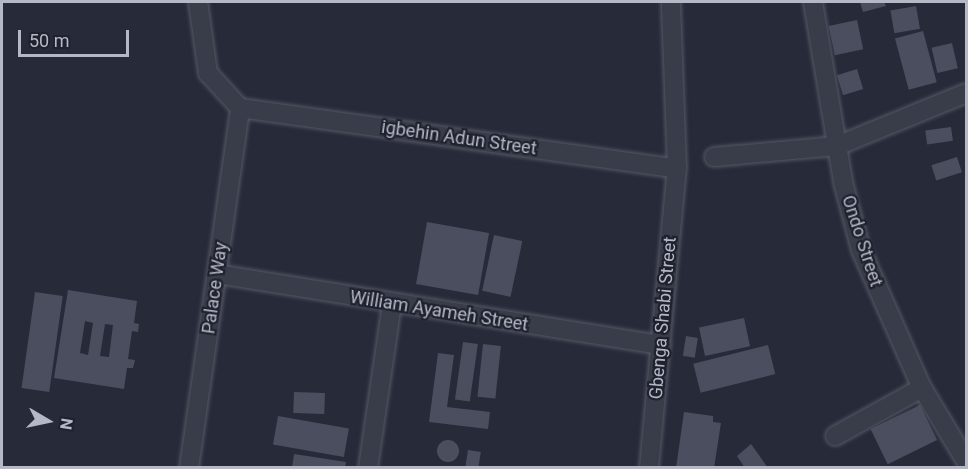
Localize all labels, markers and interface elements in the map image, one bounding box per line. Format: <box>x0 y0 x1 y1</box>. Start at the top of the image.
scale bar <box>21 18 132 56</box>
text: 50 m <box>29 30 69 51</box>
street label: igbehin Adun Street <box>380 116 538 160</box>
street label: Ondo Street <box>837 193 887 289</box>
street label: Gbenga Shabi Street <box>645 236 681 400</box>
street label: Palace Way <box>198 241 232 335</box>
street label: William Ayameh Street <box>348 286 530 336</box>
north arrow <box>18 391 78 451</box>
text: N <box>56 417 77 431</box>

